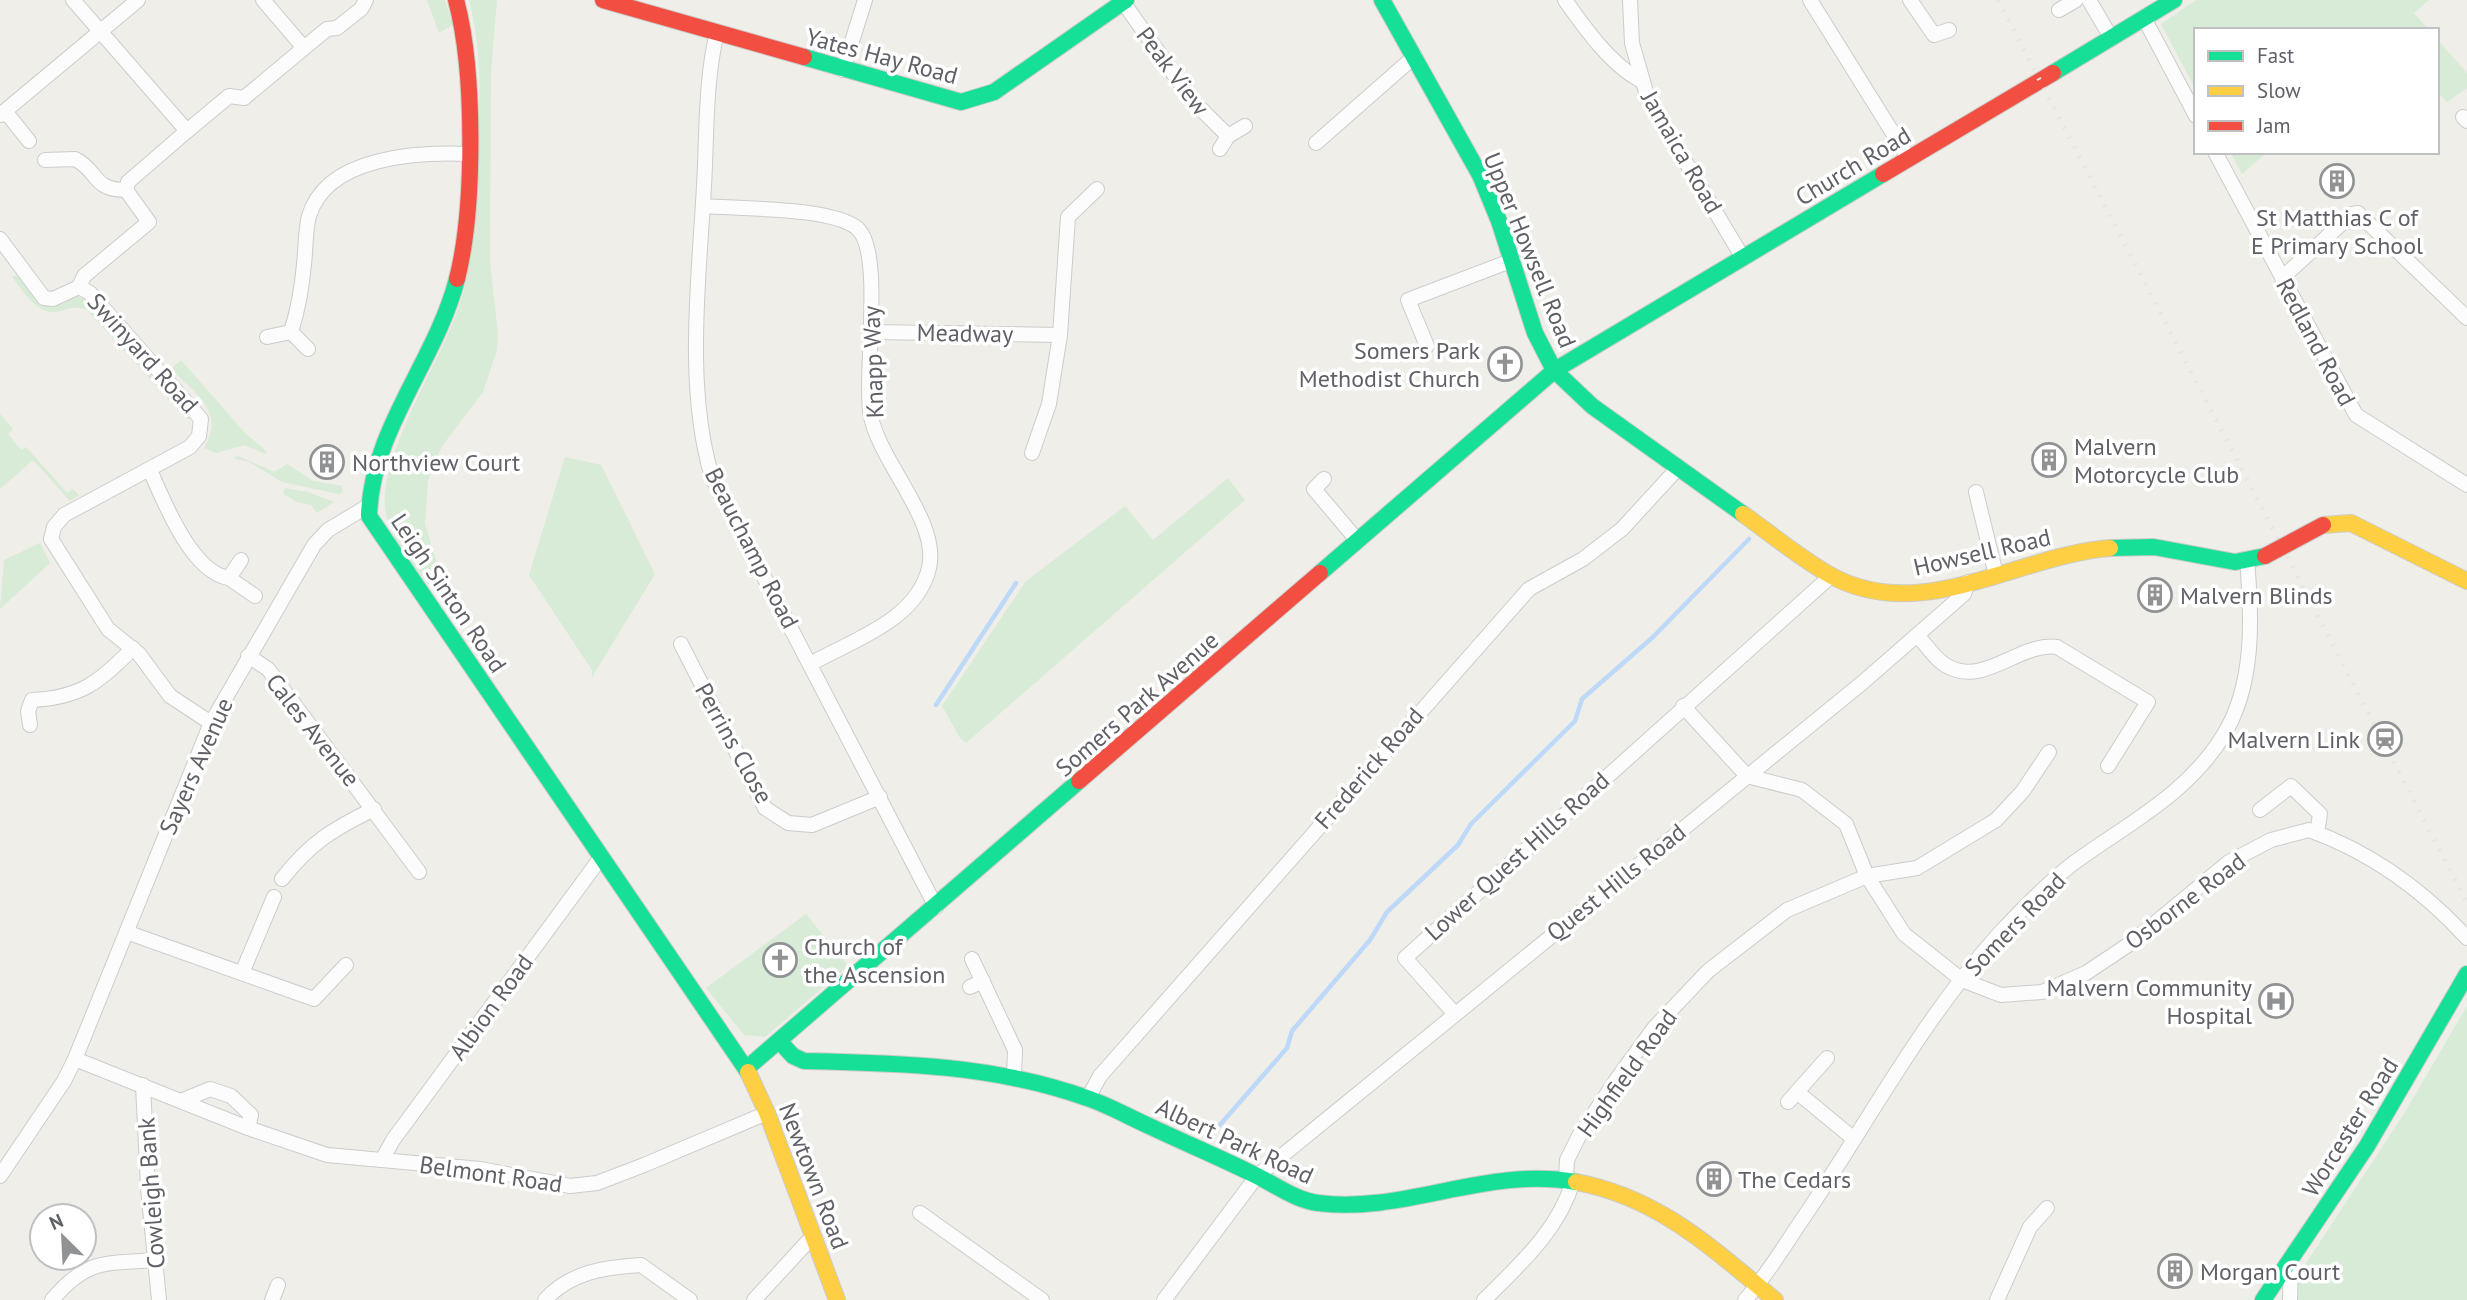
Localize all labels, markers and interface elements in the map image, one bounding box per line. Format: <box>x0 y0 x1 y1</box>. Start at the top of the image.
street label: Yates Hay Road <box>803 21 961 91</box>
street label: Peak View <box>1130 21 1217 122</box>
legend <box>2194 28 2439 154</box>
text: Fast <box>2257 42 2294 69</box>
text: Slow <box>2257 77 2301 104</box>
street label: Jamaica Road <box>1634 84 1730 219</box>
text: Jam <box>2256 112 2291 139</box>
street label: Church Road <box>1790 119 1916 213</box>
street label: Upper Howsell Road <box>1477 148 1583 352</box>
building icon: St Matthias C of E Primary School <box>2318 162 2356 200</box>
place label: St Matthias C of E Primary School <box>2251 202 2423 261</box>
street label: Redland Road <box>2269 273 2363 411</box>
street label: Swinyard Road <box>81 286 205 420</box>
street label: Knapp Way <box>856 305 890 419</box>
street label: Meadway <box>916 317 1014 349</box>
place label: Somers Park Methodist Church <box>1299 335 1480 394</box>
church icon: Somers Park Methodist Church <box>1486 345 1524 383</box>
place label: Malvern Motorcycle Club <box>2074 431 2239 490</box>
building icon: Malvern Motorcycle Club <box>2030 441 2068 479</box>
building icon: Northview Court <box>308 443 346 481</box>
place label: Northview Court <box>352 447 520 478</box>
street label: Beauchamp Road <box>698 462 806 634</box>
street label: Leigh Sinton Road <box>384 507 514 679</box>
street label: Howsell Road <box>1910 521 2054 583</box>
building icon: Malvern Blinds <box>2136 576 2174 614</box>
place label: Malvern Blinds <box>2180 580 2333 611</box>
street label: Somers Park Avenue <box>1049 625 1225 783</box>
street label: Cales Avenue <box>259 667 367 793</box>
street label: Perrins Close <box>688 677 780 809</box>
street label: Sayers Avenue <box>152 693 240 839</box>
street label: Frederick Road <box>1308 701 1430 835</box>
station icon: Malvern Link <box>2366 720 2404 758</box>
place label: Malvern Link <box>2227 724 2360 755</box>
street label: Lower Quest Hills Road <box>1419 766 1615 946</box>
street label: Quest Hills Road <box>1541 817 1691 947</box>
street label: Osborne Road <box>2119 846 2251 956</box>
street label: Somers Road <box>1958 865 2072 983</box>
place label: Church of the Ascension <box>804 931 945 990</box>
church icon: Church of the Ascension <box>761 941 799 979</box>
street label: Albion Road <box>442 948 540 1066</box>
place label: Malvern Community Hospital <box>2046 972 2252 1031</box>
hospital icon: Malvern Community Hospital <box>2257 982 2295 1020</box>
street label: Highfield Road <box>1570 1003 1684 1143</box>
street label: Worcester Road <box>2295 1052 2405 1202</box>
street label: Albert Park Road <box>1151 1091 1319 1191</box>
street label: Newtown Road <box>772 1098 856 1254</box>
street label: Cowleigh Bank <box>130 1116 172 1270</box>
street label: Belmont Road <box>418 1149 564 1199</box>
building icon: The Cedars <box>1695 1160 1733 1198</box>
place label: The Cedars <box>1738 1164 1851 1195</box>
north arrow <box>28 1202 98 1272</box>
text: N <box>46 1208 67 1235</box>
building icon: Morgan Court <box>2156 1252 2194 1290</box>
place label: Morgan Court <box>2200 1256 2340 1287</box>

